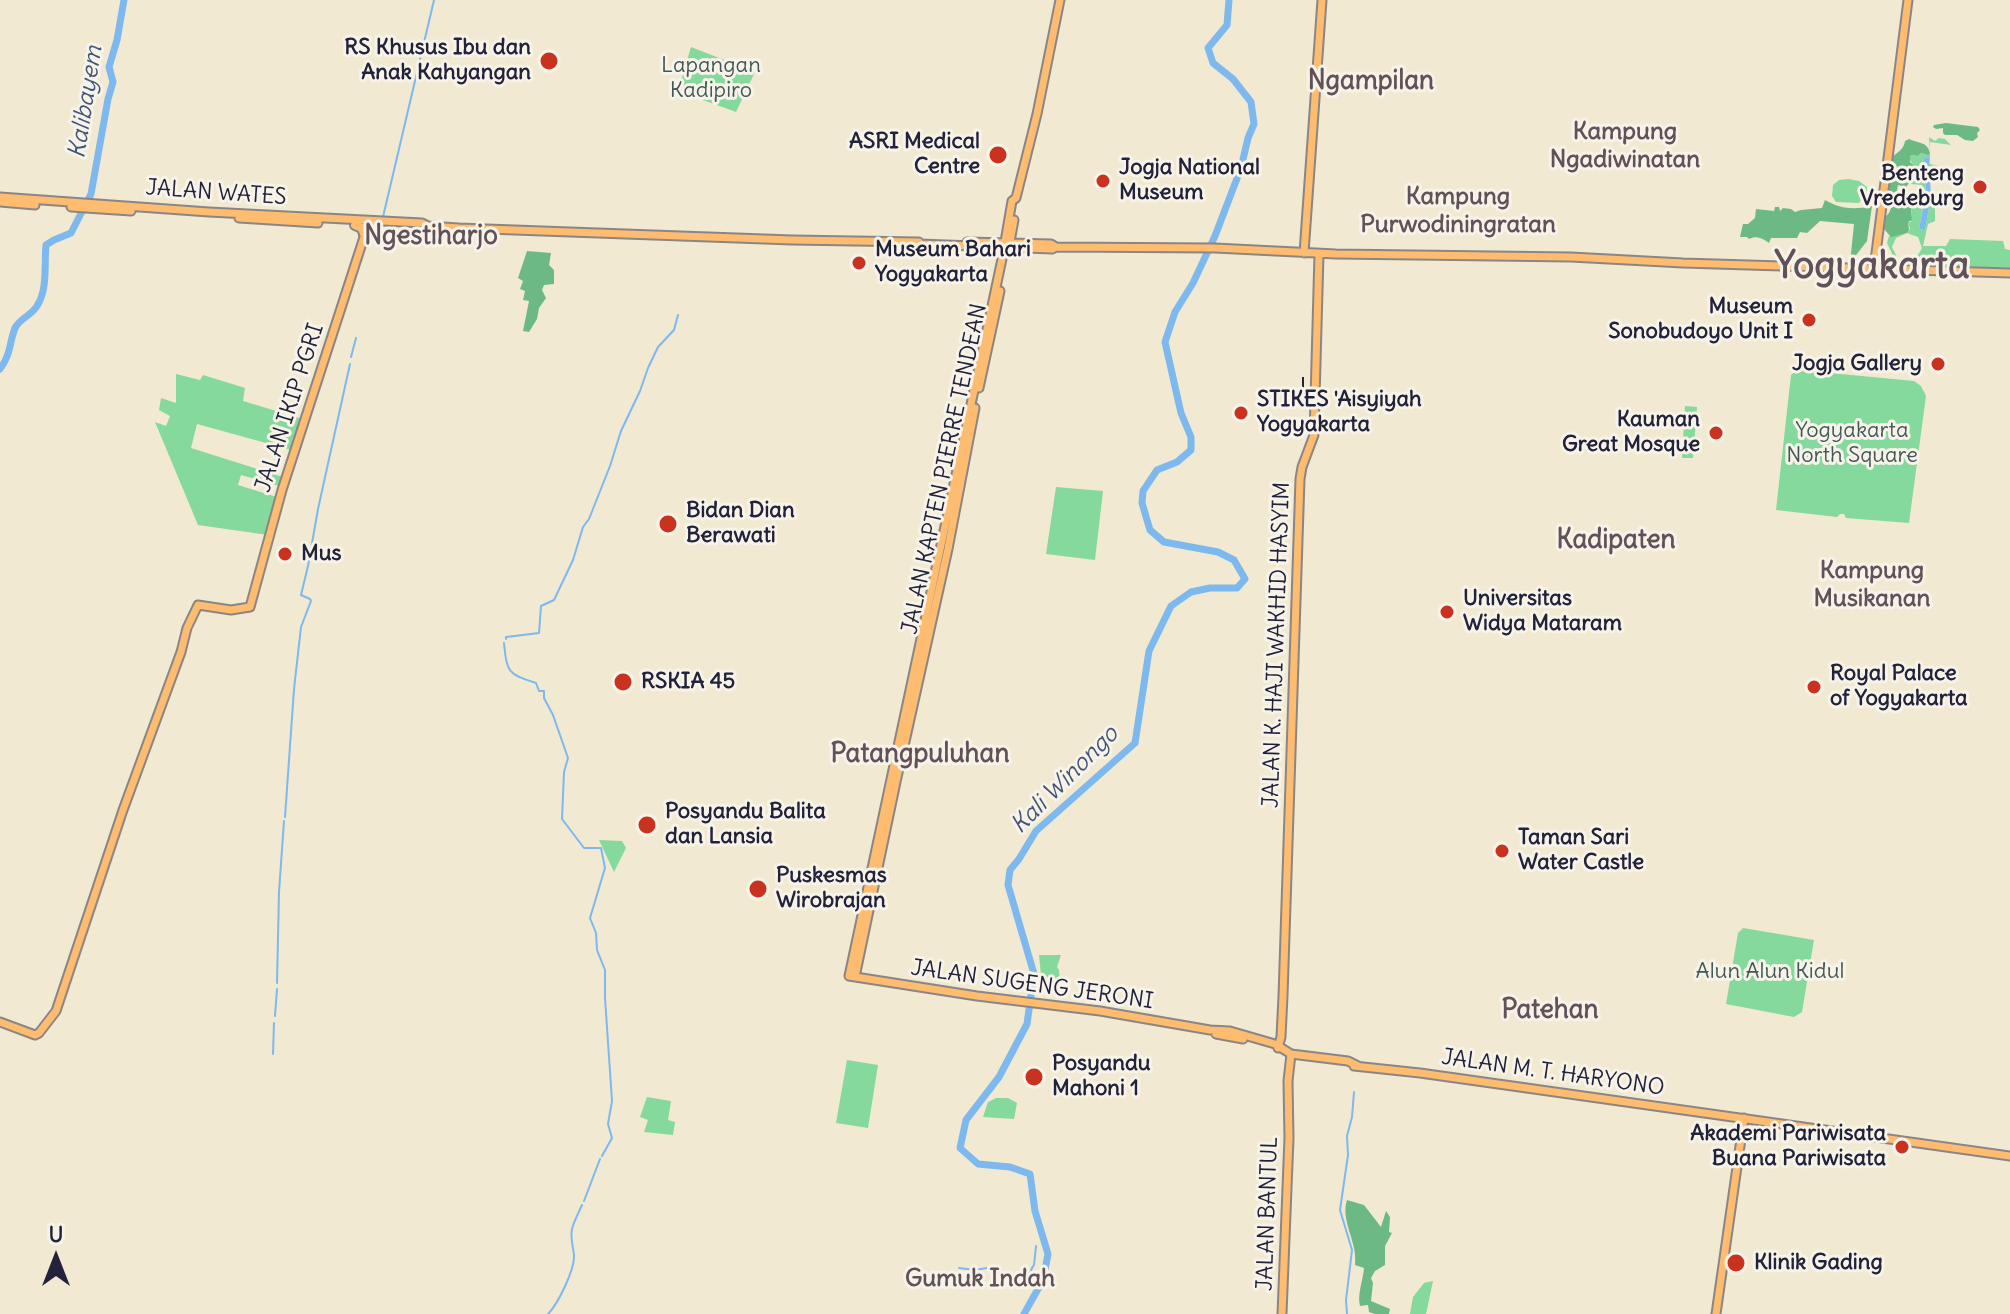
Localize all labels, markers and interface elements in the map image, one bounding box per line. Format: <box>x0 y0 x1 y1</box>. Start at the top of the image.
place label: RS Khusus Ibu dan Anak Kahyangan <box>344 35 531 86</box>
water label: Kalibayem <box>63 44 109 160</box>
marker: RS Khusus Ibu dan Anak Kahyangan <box>538 50 560 72</box>
park label: Lapangan Kadipiro <box>661 53 761 104</box>
district label: Ngampilan <box>1308 66 1434 98</box>
district label: Kampung Ngadiwinatan <box>1550 118 1700 174</box>
place label: ASRI Medical Centre <box>849 129 980 180</box>
marker: ASRI Medical Centre <box>987 144 1009 166</box>
place label: Jogja National Museum <box>1119 155 1260 206</box>
place label: Benteng Vredeburg <box>1860 161 1964 212</box>
marker: Jogja National Museum <box>1094 172 1112 190</box>
street label: JALAN WATES <box>145 175 287 211</box>
marker: Benteng Vredeburg <box>1971 178 1989 196</box>
district label: Kampung Purwodiningratan <box>1360 183 1556 239</box>
district label: Ngestiharjo <box>364 221 498 253</box>
place label: Museum Bahari Yogyakarta <box>875 237 1031 288</box>
district label: Yogyakarta <box>1774 244 1970 290</box>
marker: Museum Bahari Yogyakarta <box>850 254 868 272</box>
place label: Museum Sonobudoyo Unit I <box>1608 294 1793 346</box>
street label: JALAN KAPTEN PIERRE TENDEAN <box>897 301 993 637</box>
marker: Museum Sonobudoyo Unit I <box>1800 311 1818 329</box>
street label: JALAN IKIP PGRI <box>250 320 330 496</box>
place label: Jogja Gallery <box>1792 351 1922 377</box>
marker: Jogja Gallery <box>1929 355 1947 373</box>
place label: STIKES 'Aisyiyah Yogyakarta <box>1257 387 1422 438</box>
marker: STIKES 'Aisyiyah Yogyakarta <box>1232 404 1250 422</box>
place label: Kauman Great Mosque <box>1562 407 1700 458</box>
park label: Yogyakarta North Square <box>1786 418 1918 470</box>
marker: Kauman Great Mosque <box>1707 424 1725 442</box>
street label: JALAN K. HAJI WAKHID HASYIM <box>1258 481 1296 809</box>
place label: Bidan Dian Berawati <box>686 498 795 550</box>
marker: Bidan Dian Berawati <box>657 513 679 535</box>
district label: Kadipaten <box>1557 525 1675 557</box>
place label: Mus <box>301 541 342 567</box>
marker: Mus <box>276 545 294 563</box>
district label: Kampung Musikanan <box>1814 557 1930 613</box>
place label: Universitas Widya Mataram <box>1463 586 1622 638</box>
marker: Universitas Widya Mataram <box>1438 603 1456 621</box>
place label: Royal Palace of Yogyakarta <box>1830 661 1968 712</box>
place label: RSKIA 45 <box>641 669 735 695</box>
marker: RSKIA 45 <box>612 671 634 693</box>
marker: Royal Palace of Yogyakarta <box>1805 678 1823 696</box>
water label: Kali Winongo <box>1005 720 1125 840</box>
district label: Patangpuluhan <box>831 739 1009 771</box>
place label: Posyandu Balita dan Lansia <box>665 799 826 850</box>
marker: Posyandu Balita dan Lansia <box>636 814 658 836</box>
place label: Taman Sari Water Castle <box>1518 825 1644 876</box>
marker: Taman Sari Water Castle <box>1493 842 1511 860</box>
place label: Puskesmas Wirobrajan <box>776 863 887 914</box>
marker: Puskesmas Wirobrajan <box>747 878 769 900</box>
street label: JALAN SUGENG JERONI <box>909 955 1155 1015</box>
park label: Alun Alun Kidul <box>1696 959 1844 985</box>
district label: Patehan <box>1501 995 1599 1027</box>
street label: JALAN M. T. HARYONO <box>1440 1044 1666 1102</box>
place label: Posyandu Mahoni 1 <box>1052 1051 1151 1102</box>
marker: Posyandu Mahoni 1 <box>1023 1066 1045 1088</box>
place label: Akademi Pariwisata Buana Pariwisata <box>1690 1121 1886 1172</box>
street label: JALAN BANTUL <box>1252 1136 1284 1292</box>
marker: Akademi Pariwisata Buana Pariwisata <box>1893 1138 1911 1156</box>
north arrow <box>16 1218 96 1298</box>
text: U <box>48 1220 64 1248</box>
place label: Klinik Gading <box>1754 1250 1883 1276</box>
marker: Klinik Gading <box>1725 1252 1747 1274</box>
district label: Gumuk Indah <box>905 1265 1055 1293</box>

